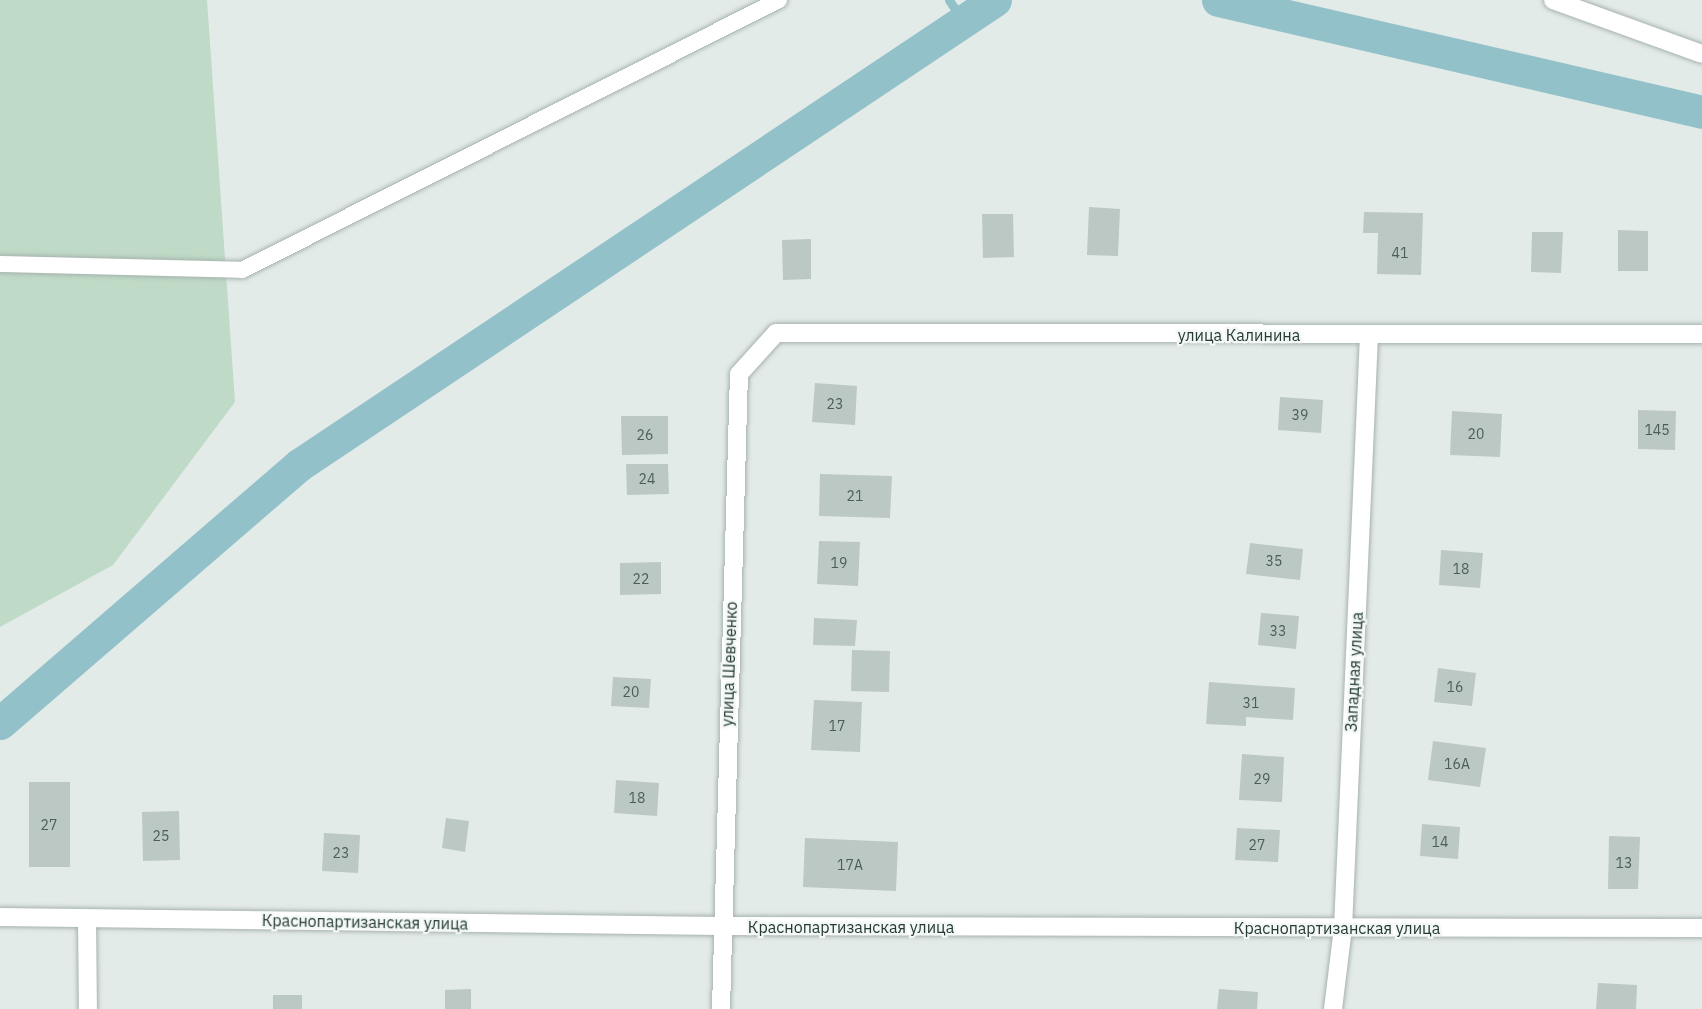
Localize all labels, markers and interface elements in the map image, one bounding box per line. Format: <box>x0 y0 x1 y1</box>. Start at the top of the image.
house number: 41 <box>1392 245 1408 261</box>
street label: улица Калинина <box>1178 325 1300 345</box>
house number: 23 <box>827 396 843 412</box>
house number: 39 <box>1292 407 1308 423</box>
house number: 145 <box>1644 422 1670 438</box>
house number: 20 <box>1468 426 1484 442</box>
house number: 26 <box>637 427 653 443</box>
house number: 24 <box>639 471 655 487</box>
house number: 21 <box>847 488 863 504</box>
house number: 35 <box>1266 553 1282 569</box>
house number: 19 <box>831 555 847 571</box>
house number: 18 <box>1453 561 1469 577</box>
house number: 22 <box>633 571 649 587</box>
street label: улица Шевченко <box>717 601 741 727</box>
street label: Западная улица <box>1341 611 1367 733</box>
house number: 33 <box>1270 623 1286 639</box>
house number: 16 <box>1447 679 1463 695</box>
house number: 20 <box>623 684 639 700</box>
house number: 31 <box>1243 695 1259 711</box>
house number: 17 <box>829 718 845 734</box>
house number: 16А <box>1444 756 1470 772</box>
house number: 29 <box>1254 771 1270 787</box>
house number: 18 <box>629 790 645 806</box>
house number: 27 <box>41 817 57 833</box>
house number: 25 <box>153 828 169 844</box>
house number: 14 <box>1432 834 1448 850</box>
house number: 27 <box>1249 837 1265 853</box>
house number: 23 <box>333 845 349 861</box>
house number: 13 <box>1616 855 1632 871</box>
house number: 17А <box>837 857 863 873</box>
street label: Краснопартизанская улица <box>262 911 468 933</box>
street label: Краснопартизанская улица <box>748 917 954 937</box>
street label: Краснопартизанская улица <box>1234 918 1440 938</box>

